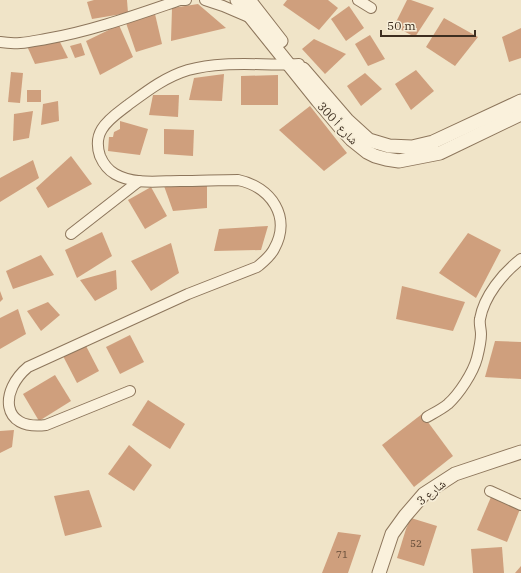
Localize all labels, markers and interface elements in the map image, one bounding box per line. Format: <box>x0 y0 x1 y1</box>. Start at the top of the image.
scale bar <box>381 12 475 38</box>
text: 50 m <box>387 18 416 33</box>
street label: شارع أ 300 <box>314 99 362 148</box>
street label: شارع 3 <box>414 476 449 509</box>
house number: 52 <box>410 537 422 550</box>
house number: 71 <box>336 548 348 561</box>

